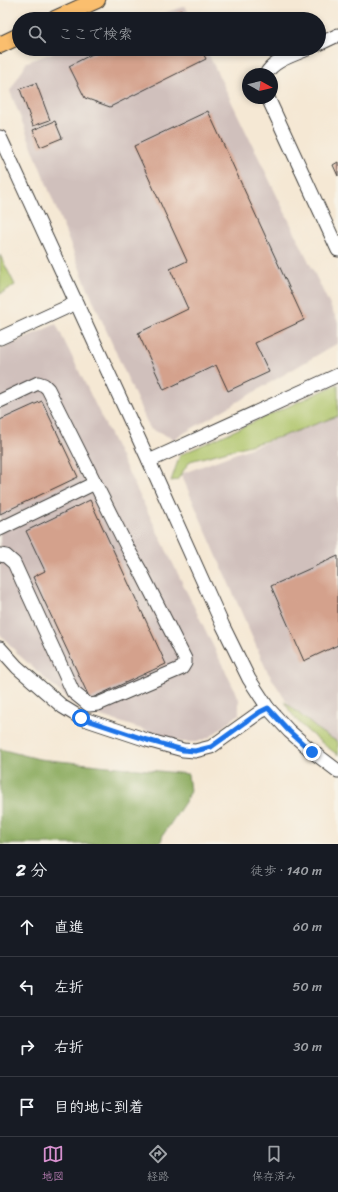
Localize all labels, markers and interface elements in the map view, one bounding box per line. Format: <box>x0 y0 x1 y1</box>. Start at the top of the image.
search box <box>12 12 326 56</box>
text: ここで検索 <box>58 21 133 47</box>
icon: search <box>26 23 48 45</box>
north arrow <box>242 68 278 104</box>
route start <box>72 709 90 727</box>
route end <box>303 743 321 761</box>
text: 2 分 <box>16 855 47 885</box>
text: 徒歩 · 140 m <box>250 859 322 882</box>
text: 直進 <box>54 914 84 940</box>
text: 60 m <box>293 915 322 938</box>
icon: ahead <box>16 916 38 938</box>
text: 左折 <box>54 974 84 1000</box>
text: 50 m <box>292 975 322 998</box>
icon: left <box>16 976 38 998</box>
text: 右折 <box>54 1034 84 1060</box>
text: 30 m <box>293 1035 322 1058</box>
icon: right <box>16 1036 38 1058</box>
text: 目的地に到着 <box>54 1094 144 1120</box>
icon: arrive <box>16 1096 38 1118</box>
tab: 地図 <box>42 1143 64 1186</box>
tab: 経路 <box>147 1143 169 1186</box>
tab: 保存済み <box>252 1143 296 1186</box>

